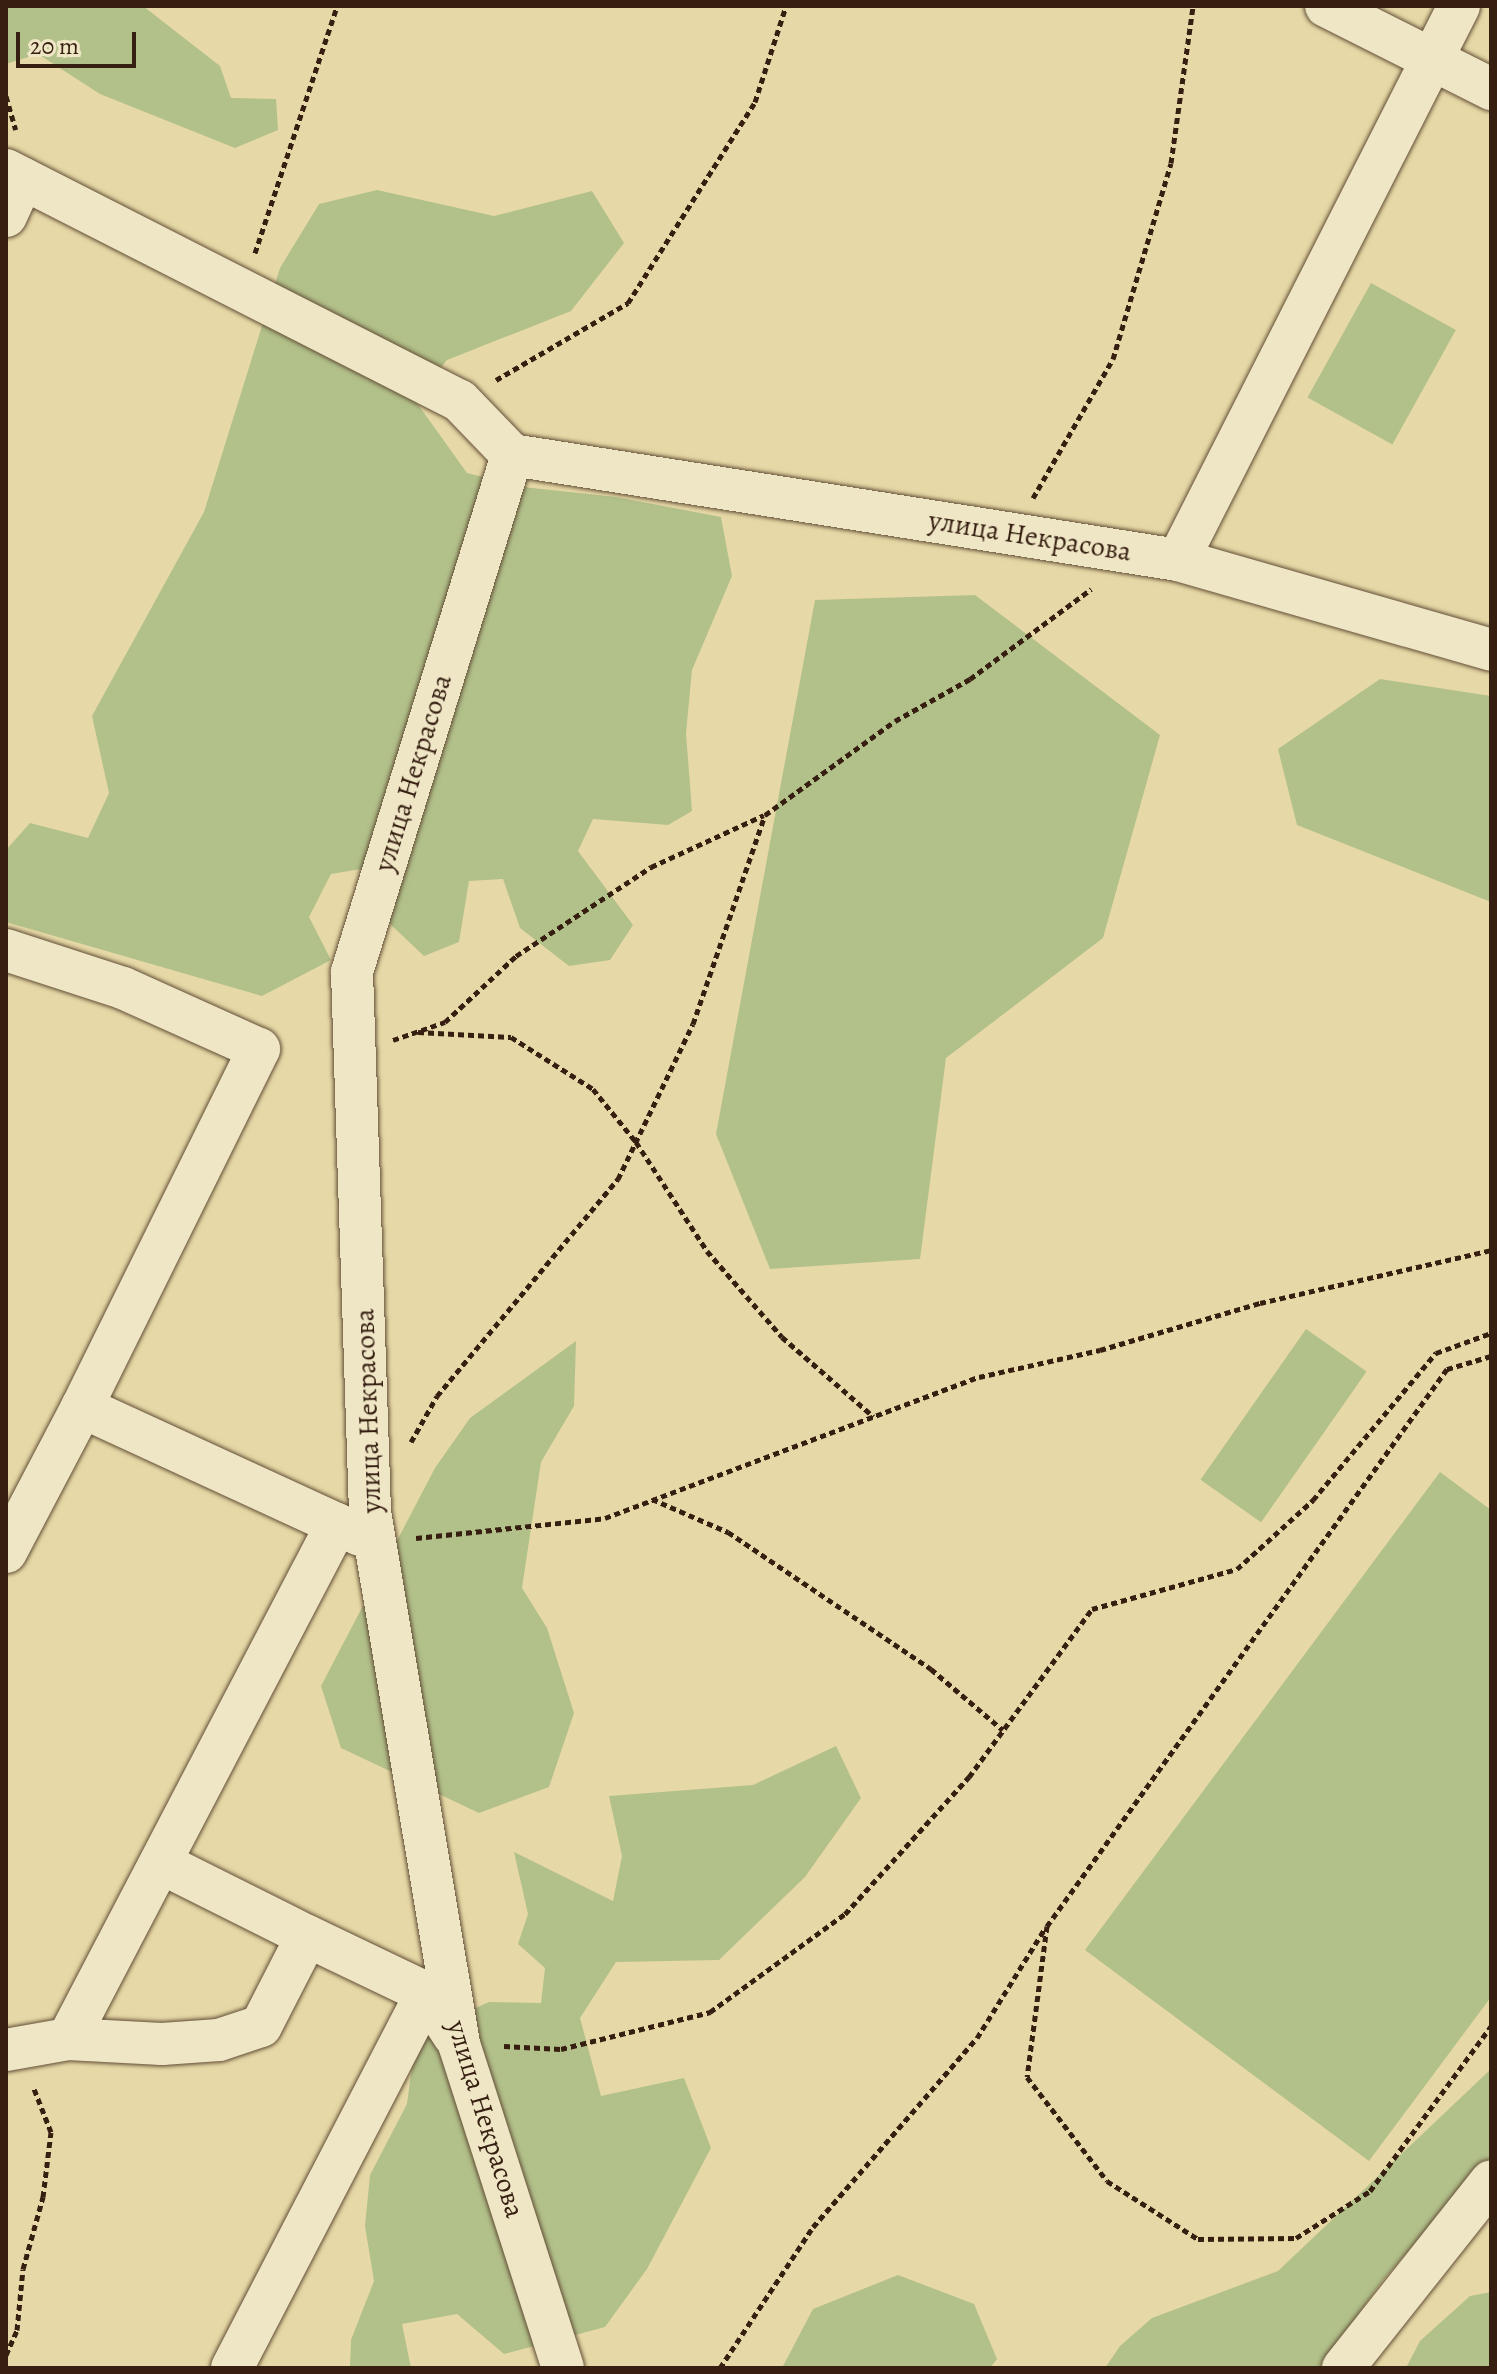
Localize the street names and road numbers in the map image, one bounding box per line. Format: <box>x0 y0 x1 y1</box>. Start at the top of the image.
street label: улица Некрасова <box>926 503 1134 569</box>
street label: улица Некрасова <box>367 670 459 876</box>
street label: улица Некрасова <box>348 1308 388 1514</box>
street label: улица Некрасова <box>440 2016 532 2222</box>

